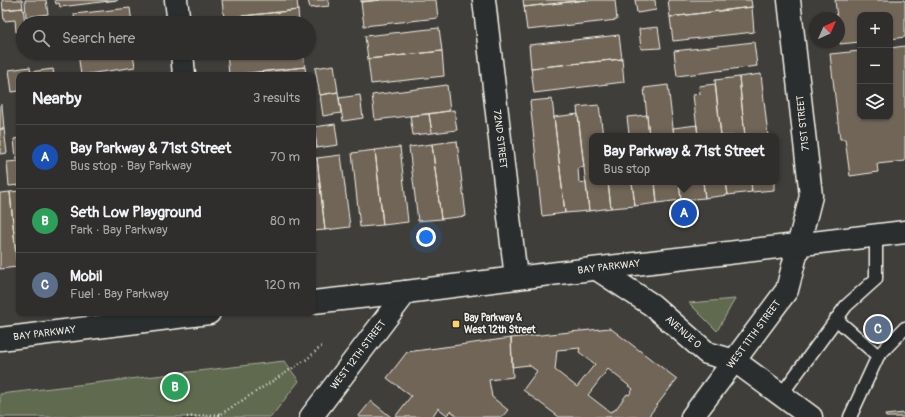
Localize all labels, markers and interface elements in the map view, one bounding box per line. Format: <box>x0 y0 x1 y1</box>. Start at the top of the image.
north arrow <box>809 12 845 48</box>
map controls <box>857 12 893 120</box>
button: + <box>857 12 893 48</box>
search box <box>16 16 316 60</box>
icon: search <box>30 27 52 49</box>
text: Search here <box>62 29 135 48</box>
button: − <box>857 48 893 84</box>
button: layers <box>857 84 893 120</box>
text: Nearby <box>32 88 81 109</box>
text: 3 results <box>253 90 300 106</box>
street label: 71ST STREET <box>794 94 812 151</box>
street label: 72ND STREET <box>491 109 509 170</box>
popup <box>589 133 779 185</box>
text: Bay Parkway & 71st Street <box>70 139 231 158</box>
text: Bay Parkway & 71st Street <box>603 142 765 161</box>
text: A <box>41 149 49 165</box>
text: 70 m <box>270 149 300 165</box>
text: Bus stop · Bay Parkway <box>70 158 192 174</box>
text: Bus stop <box>603 161 650 177</box>
pin: A <box>671 198 697 228</box>
text: Seth Low Playground <box>70 203 202 222</box>
text: B <box>41 213 49 229</box>
text: 80 m <box>270 213 300 229</box>
text: Park · Bay Parkway <box>70 222 168 238</box>
your location <box>416 227 436 247</box>
street label: BAY PARKWAY <box>577 257 641 277</box>
text: Mobil <box>70 267 102 286</box>
text: C <box>41 277 49 293</box>
text: 120 m <box>264 277 300 293</box>
text: Fuel · Bay Parkway <box>70 286 169 302</box>
street label: WEST 11TH STREET <box>724 298 783 371</box>
place label: Bay Parkway & West 12th Street <box>464 312 537 336</box>
street label: AVENUE O <box>663 313 704 351</box>
pin: C <box>865 314 891 344</box>
street label: WEST 12TH STREET <box>328 317 389 392</box>
marker: Bay Parkway & West 12th Street <box>451 319 461 329</box>
street label: BAY PARKWAY <box>13 324 77 343</box>
pin: B <box>162 372 188 402</box>

